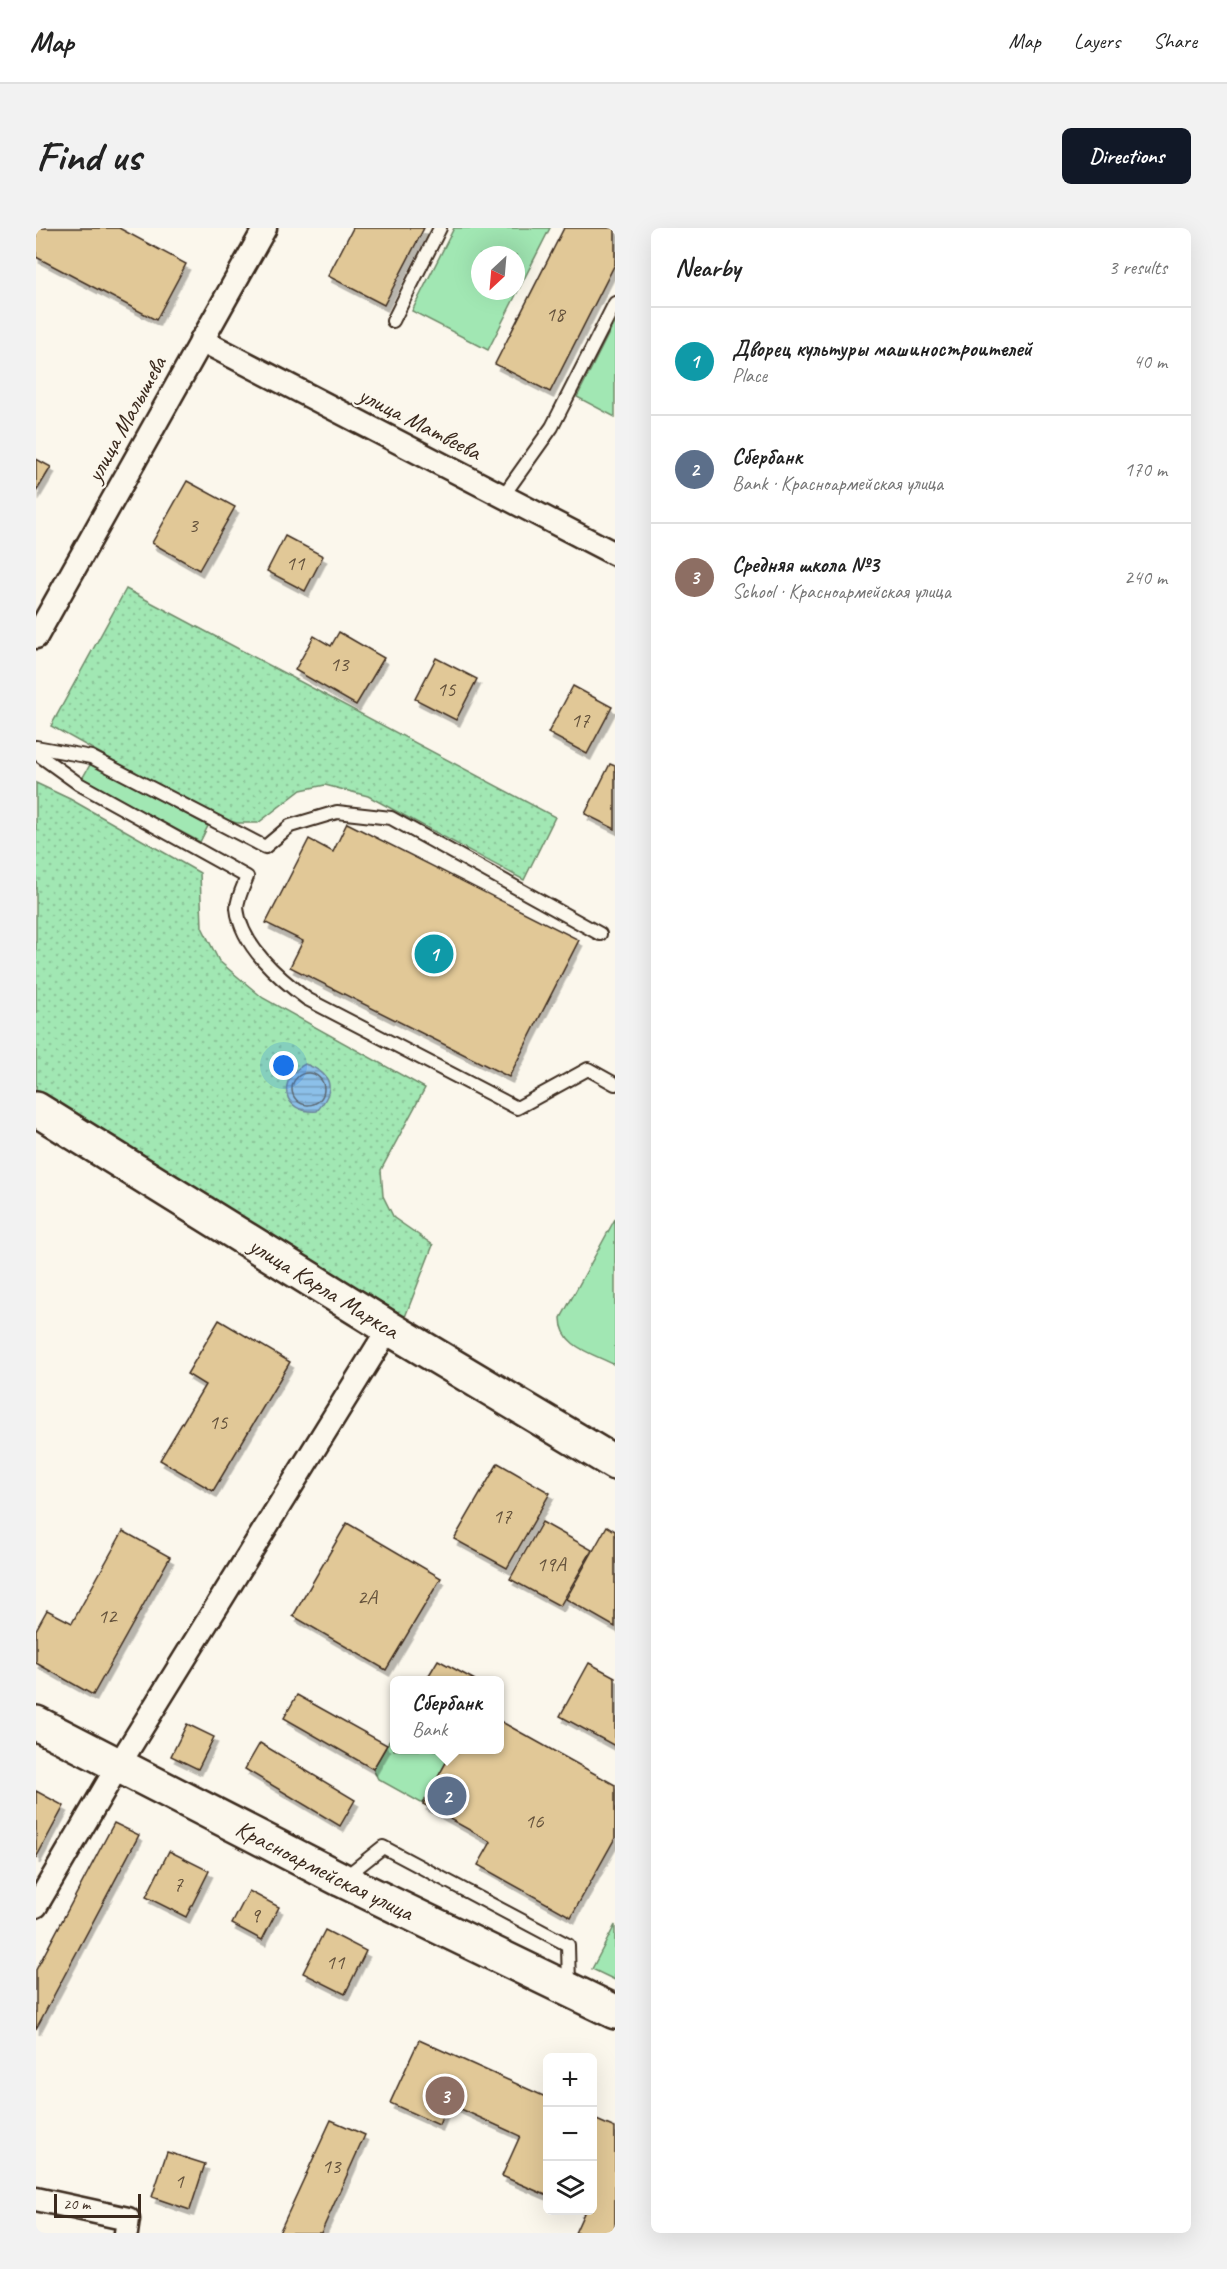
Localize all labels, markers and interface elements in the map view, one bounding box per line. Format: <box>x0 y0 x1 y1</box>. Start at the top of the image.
text: Map <box>30 24 73 59</box>
text: Map <box>1008 28 1041 54</box>
text: Layers <box>1074 28 1120 54</box>
text: Share <box>1153 28 1197 54</box>
button: Directions <box>1062 128 1191 184</box>
text: Find us <box>36 130 141 183</box>
north arrow <box>471 246 525 300</box>
text: Nearby <box>675 251 740 284</box>
text: 3 results <box>1108 255 1167 280</box>
house number: 18 <box>546 301 567 327</box>
text: Дворец культуры машиностроителей <box>732 335 1032 363</box>
text: 1 <box>690 349 699 374</box>
text: 40 m <box>1133 349 1167 374</box>
street label: улица Малышева <box>78 350 174 489</box>
text: Place <box>732 363 767 388</box>
street label: улица Матвеева <box>352 378 488 467</box>
text: Сбербанк <box>732 443 802 471</box>
text: 2 <box>690 457 699 482</box>
text: 170 m <box>1124 457 1167 482</box>
text: Bank · Красноармейская улица <box>732 471 943 496</box>
house number: 3 <box>188 512 199 538</box>
house number: 11 <box>286 550 306 576</box>
text: Средняя школа №3 <box>732 551 879 579</box>
text: 3 <box>690 565 699 590</box>
text: 240 m <box>1124 565 1167 590</box>
text: School · Красноармейская улица <box>732 579 951 604</box>
house number: 13 <box>330 651 350 677</box>
house number: 15 <box>437 676 457 702</box>
house number: 17 <box>571 707 591 733</box>
pin: 1 <box>414 932 454 976</box>
your location <box>269 1051 298 1080</box>
street label: улица Карла Маркса <box>242 1229 406 1346</box>
house number: 15 <box>209 1409 229 1435</box>
house number: 17 <box>493 1503 513 1529</box>
house number: 19А <box>536 1551 567 1577</box>
house number: 2А <box>357 1584 378 1610</box>
house number: 12 <box>98 1603 118 1629</box>
popup <box>390 1676 504 1754</box>
text: Сбербанк <box>412 1689 482 1717</box>
text: Bank <box>412 1717 447 1742</box>
pin: 2 <box>428 1774 466 1818</box>
house number: 16 <box>525 1808 544 1834</box>
street label: Красноармейская улица <box>231 1813 420 1928</box>
house number: 7 <box>173 1871 184 1897</box>
house number: 9 <box>250 1902 261 1928</box>
house number: 11 <box>326 1949 346 1975</box>
map controls <box>543 2053 597 2215</box>
button: + <box>543 2053 597 2107</box>
pin: 3 <box>426 2074 464 2118</box>
button: − <box>543 2107 597 2161</box>
house number: 13 <box>322 2153 342 2179</box>
button: layers <box>543 2161 597 2215</box>
house number: 1 <box>174 2168 185 2194</box>
scale bar <box>54 2191 141 2218</box>
text: 20 m <box>63 2194 90 2214</box>

